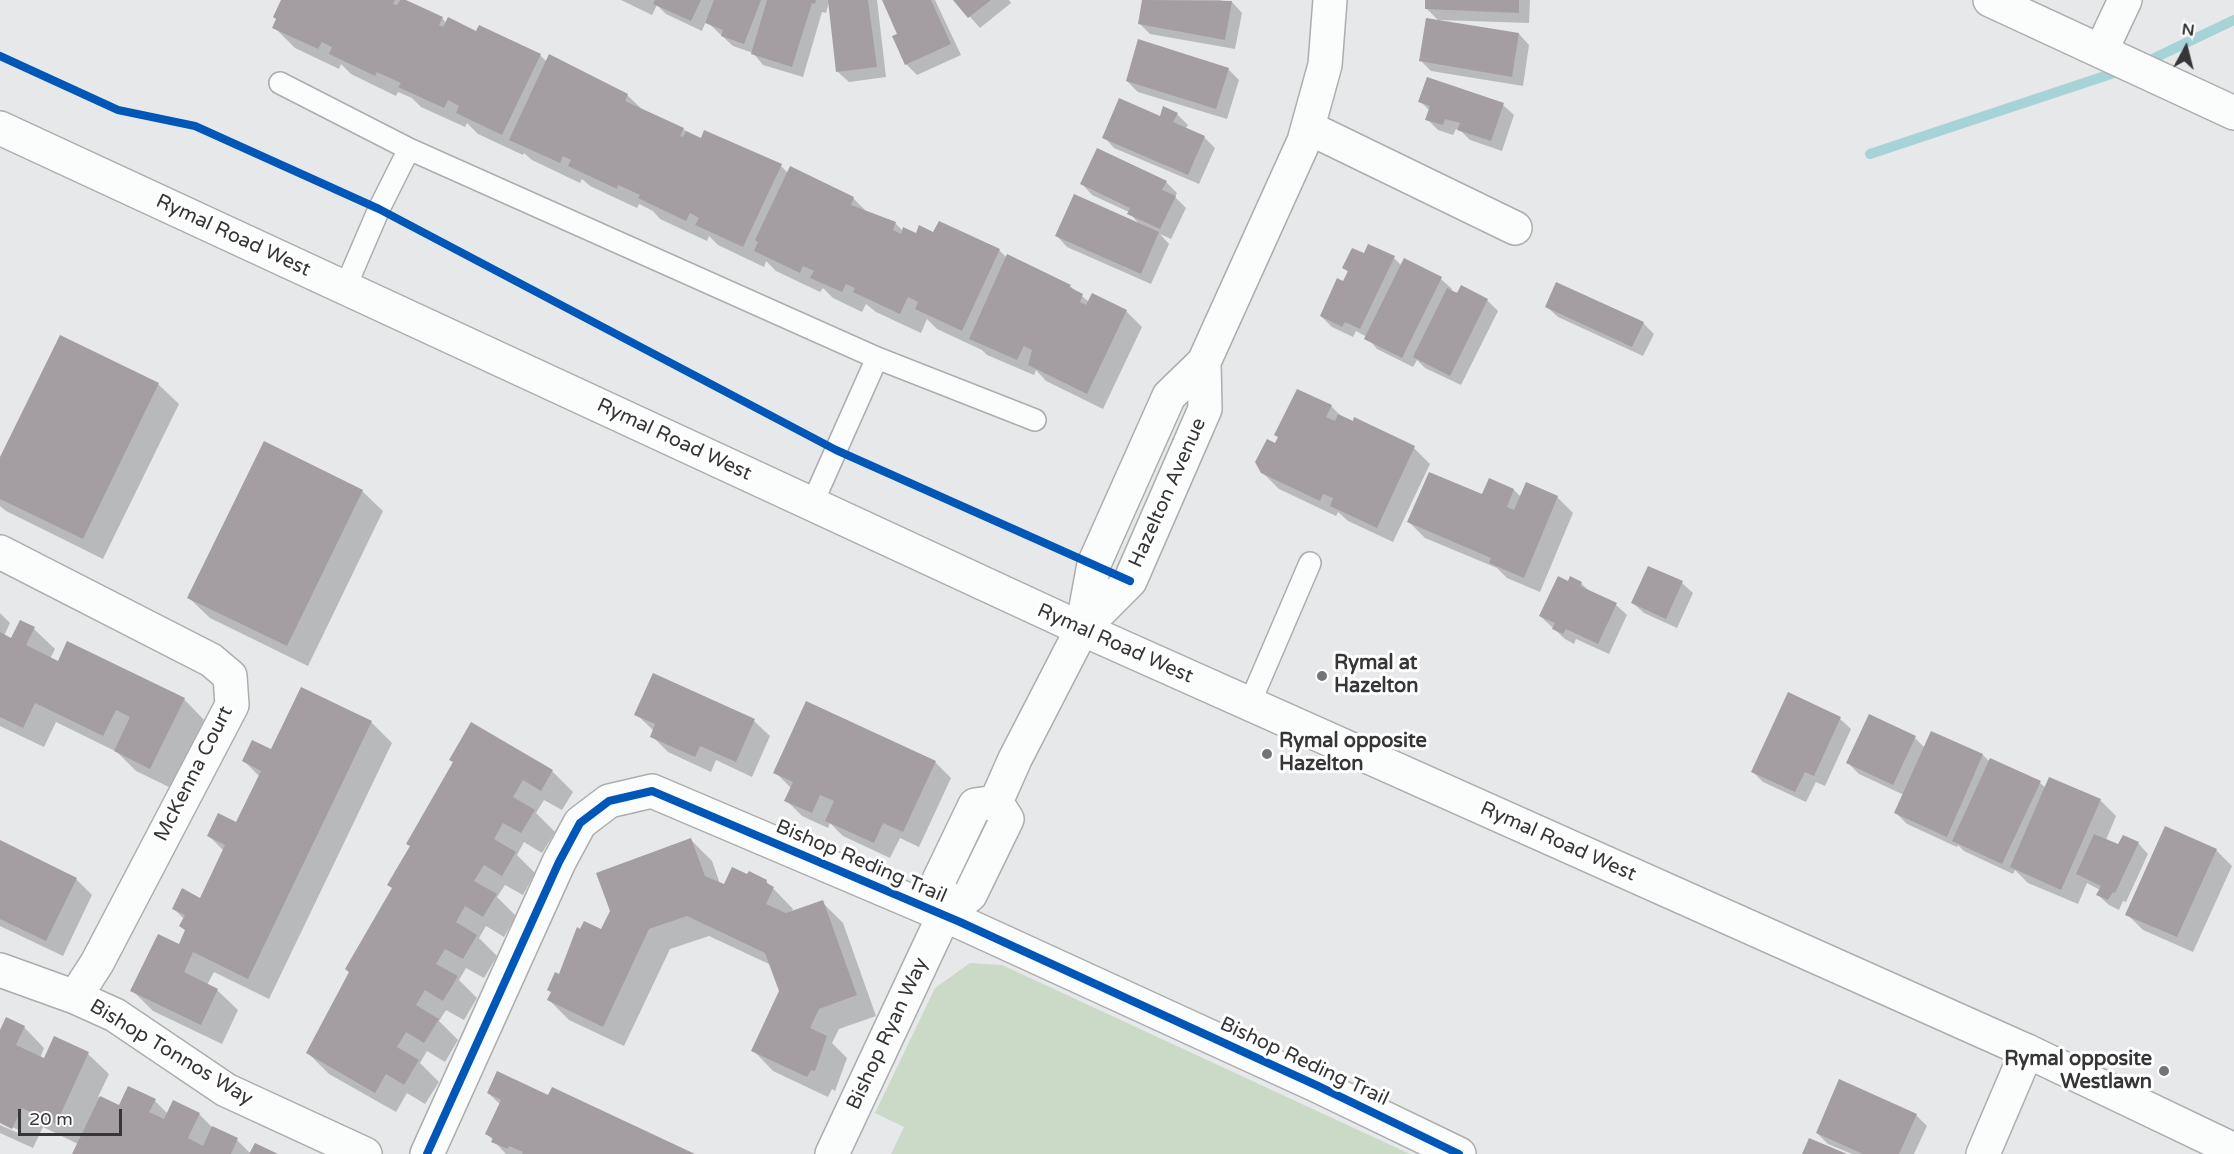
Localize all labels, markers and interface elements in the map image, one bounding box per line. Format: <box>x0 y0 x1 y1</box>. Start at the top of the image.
north arrow <box>2156 18 2216 78</box>
text: N <box>2181 19 2196 41</box>
street label: Rymal Road West <box>152 190 314 282</box>
street label: Rymal Road West <box>593 394 755 486</box>
street label: Hazelton Avenue <box>1124 414 1212 572</box>
street label: Rymal Road West <box>1033 599 1197 689</box>
place label: Rymal at Hazelton <box>1334 652 1418 699</box>
marker: Rymal at Hazelton <box>1315 669 1329 683</box>
street label: McKenna Court <box>150 702 238 846</box>
place label: Rymal opposite Hazelton <box>1279 730 1427 777</box>
marker: Rymal opposite Hazelton <box>1260 747 1274 761</box>
street label: Rymal Road West <box>1476 797 1640 887</box>
street label: Bishop Reding Trail <box>772 815 950 909</box>
street label: Bishop Ryan Way <box>842 954 934 1114</box>
street label: Bishop Tonnos Way <box>85 995 257 1111</box>
street label: Bishop Reding Trail <box>1216 1012 1392 1112</box>
place label: Rymal opposite Westlawn <box>2004 1048 2152 1095</box>
marker: Rymal opposite Westlawn <box>2157 1064 2171 1078</box>
scale bar <box>21 1097 124 1135</box>
text: 20 m <box>29 1108 73 1130</box>

